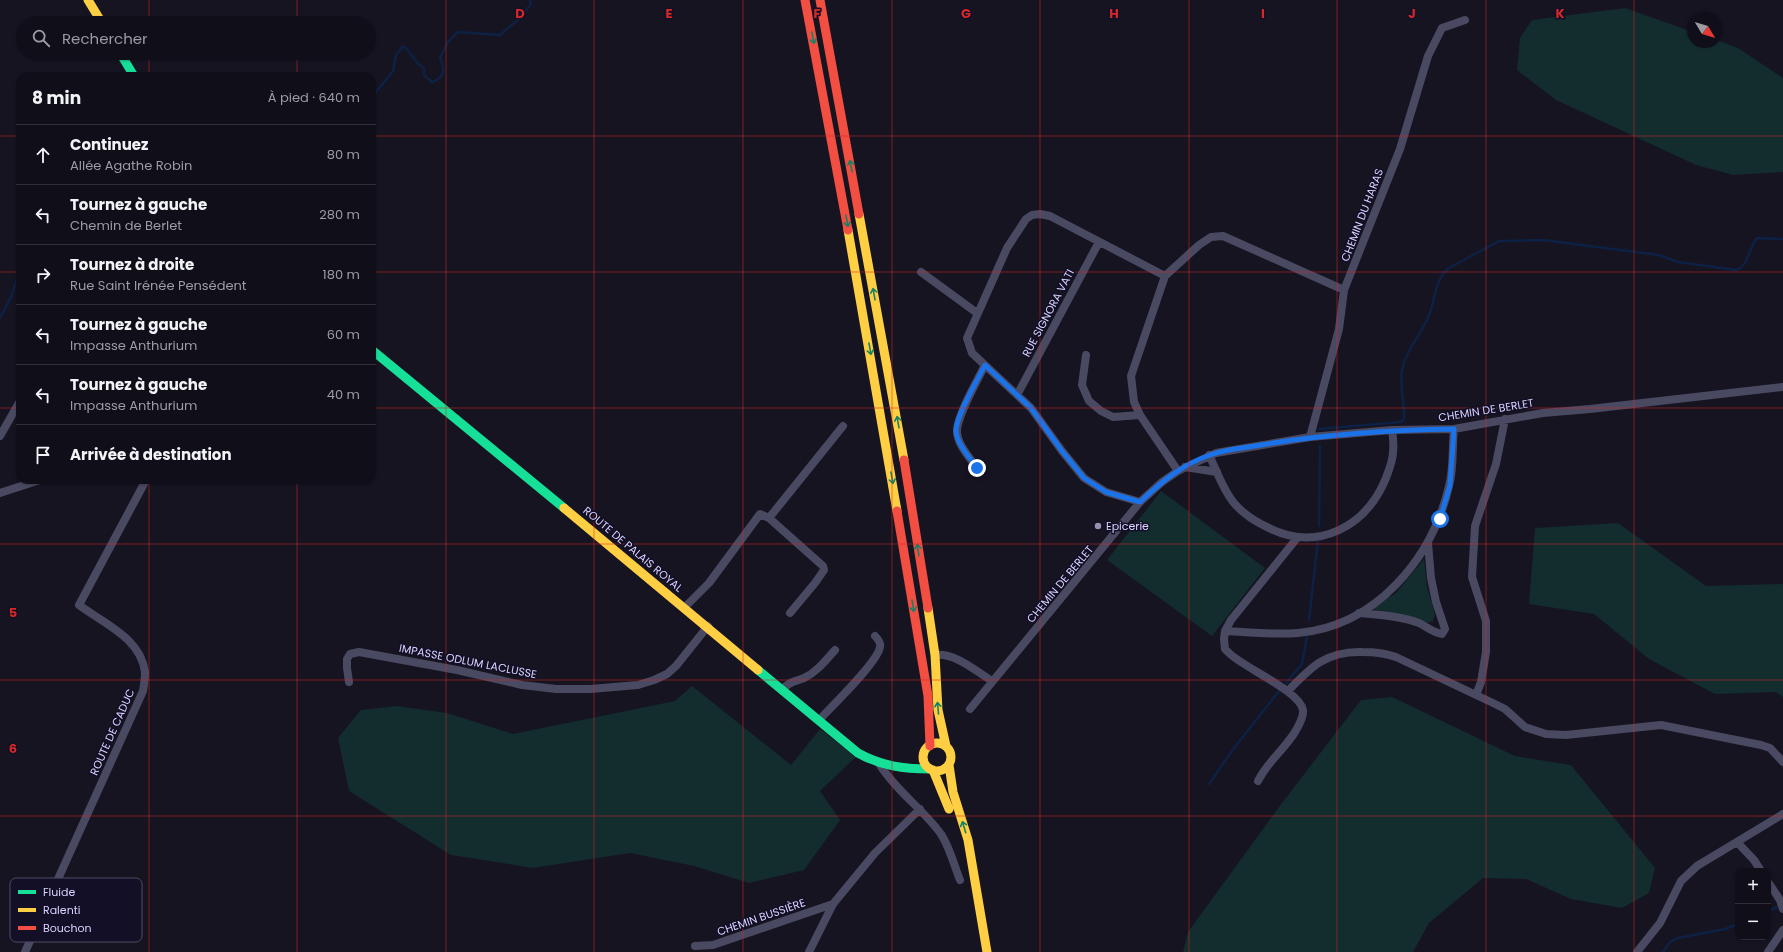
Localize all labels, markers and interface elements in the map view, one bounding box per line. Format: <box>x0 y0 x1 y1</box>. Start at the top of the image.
text: D <box>515 4 525 23</box>
text: E <box>665 4 673 23</box>
text: F <box>813 4 821 23</box>
text: G <box>961 4 971 23</box>
text: H <box>1109 4 1119 23</box>
text: I <box>1261 4 1265 23</box>
text: J <box>1408 4 1416 23</box>
text: K <box>1555 4 1565 23</box>
north arrow <box>1687 12 1723 48</box>
search box <box>16 16 376 60</box>
icon: search <box>30 27 52 49</box>
text: Rechercher <box>62 28 148 49</box>
one-way arrow <box>809 31 817 44</box>
text: 8 min <box>32 86 81 110</box>
text: À pied · 640 m <box>268 88 360 107</box>
text: Continuez <box>70 134 149 155</box>
icon: ahead <box>32 144 54 166</box>
text: 80 m <box>327 145 360 164</box>
text: Allée Agathe Robin <box>70 156 192 175</box>
one-way arrow <box>847 160 855 173</box>
street label: CHEMIN DU HARAS <box>1337 166 1387 264</box>
text: Tournez à gauche <box>70 194 207 215</box>
icon: left <box>32 204 54 226</box>
text: 280 m <box>319 205 360 224</box>
one-way arrow <box>843 214 851 227</box>
text: Chemin de Berlet <box>70 216 182 235</box>
text: Tournez à droite <box>70 254 194 275</box>
icon: right <box>32 264 54 286</box>
text: 180 m <box>323 265 360 284</box>
street label: RUE SIGNORA VATI <box>1018 266 1078 360</box>
text: Rue Saint Irénée Pensédent <box>70 276 247 295</box>
one-way arrow <box>870 288 878 301</box>
text: Tournez à gauche <box>70 314 207 335</box>
icon: left <box>32 324 54 346</box>
text: 60 m <box>327 325 360 344</box>
text: Impasse Anthurium <box>70 336 197 355</box>
one-way arrow <box>866 342 874 355</box>
text: Tournez à gauche <box>70 374 207 395</box>
icon: left <box>32 384 54 406</box>
text: 40 m <box>327 385 360 404</box>
street label: CHEMIN DE BERLET <box>1437 395 1535 425</box>
text: Impasse Anthurium <box>70 396 197 415</box>
one-way arrow <box>894 416 902 429</box>
icon: arrive <box>32 444 54 466</box>
text: Arrivée à destination <box>70 444 232 465</box>
route end <box>968 459 986 477</box>
one-way arrow <box>888 471 896 484</box>
street label: ROUTE DE PALAIS ROYAL <box>580 502 686 596</box>
route start <box>1431 510 1449 528</box>
place label: Epicerie <box>1106 518 1149 534</box>
marker: Epicerie <box>1093 521 1103 531</box>
street label: CHEMIN DE BERLET <box>1023 542 1097 626</box>
one-way arrow <box>914 544 922 557</box>
one-way arrow <box>910 599 918 612</box>
text: 5 <box>9 603 17 622</box>
street label: IMPASSE ODLUM LACLUSSE <box>398 640 538 682</box>
street label: ROUTE DE CADUC <box>86 686 138 778</box>
one-way arrow <box>935 702 942 715</box>
text: 6 <box>9 739 17 758</box>
one-way arrow <box>960 821 967 834</box>
map controls <box>1735 868 1771 940</box>
button: + <box>1735 868 1771 904</box>
legend <box>10 878 142 942</box>
text: Fluide <box>43 884 75 900</box>
street label: CHEMIN BUSSIÈRE <box>715 894 807 940</box>
text: Ralenti <box>43 902 81 918</box>
button: − <box>1735 904 1771 940</box>
text: Bouchon <box>43 920 92 936</box>

